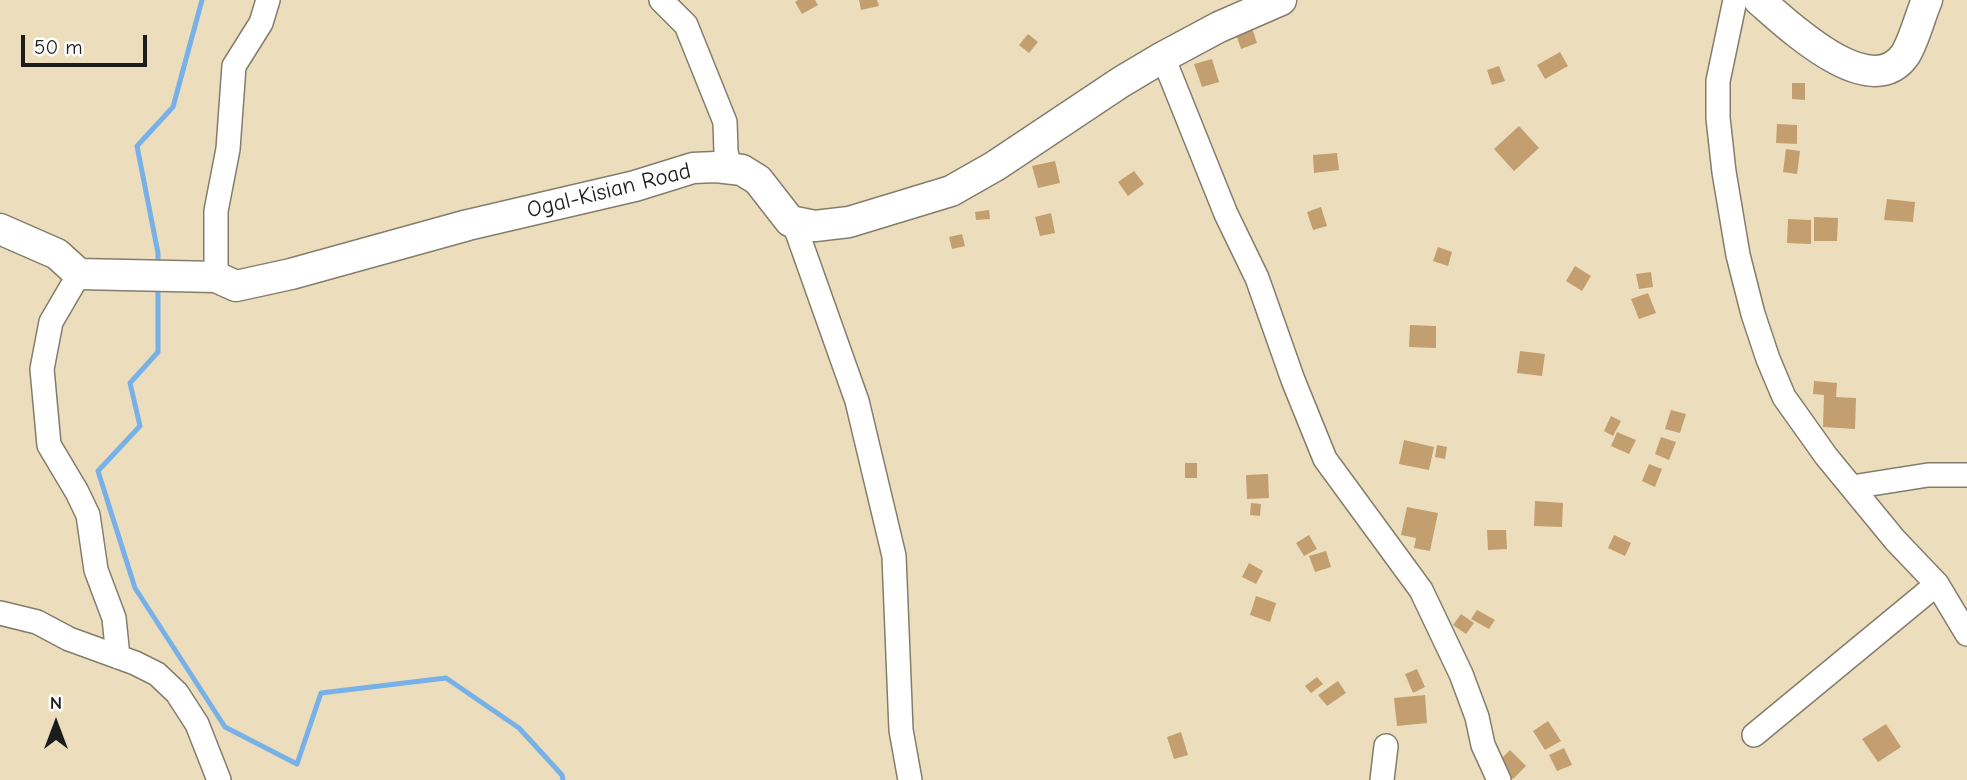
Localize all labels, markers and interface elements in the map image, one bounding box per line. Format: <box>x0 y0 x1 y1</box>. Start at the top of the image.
scale bar <box>24 21 150 65</box>
text: 50 m <box>34 35 83 59</box>
street label: Ogal-Kisian Road <box>524 157 694 225</box>
north arrow <box>21 689 91 759</box>
text: N <box>50 692 62 714</box>

